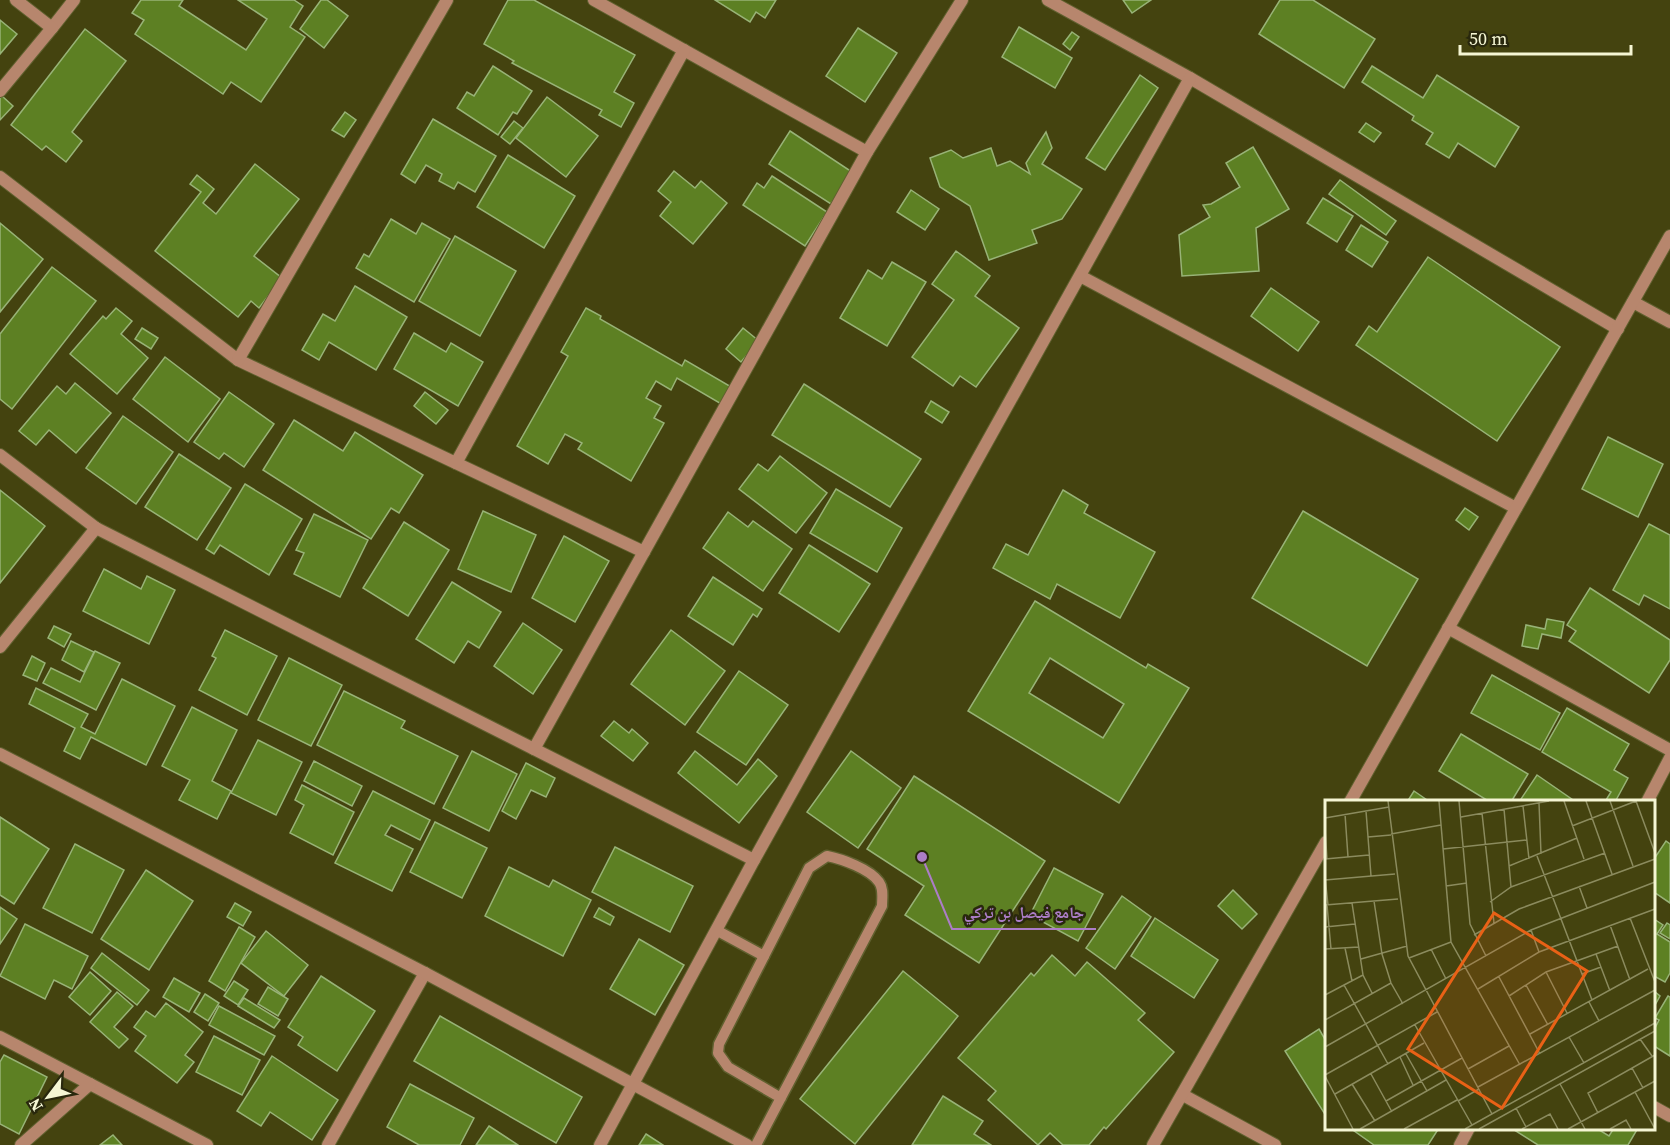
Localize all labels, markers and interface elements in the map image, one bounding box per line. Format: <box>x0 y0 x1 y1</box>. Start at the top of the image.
scale bar <box>1460 18 1631 56</box>
text: 50 m <box>1469 26 1507 51</box>
inset map <box>1325 800 1655 1130</box>
callout: جامع فيصل بن تركي <box>952 895 1096 929</box>
text: جامع فيصل بن تركي <box>964 901 1084 925</box>
north arrow <box>18 1067 78 1127</box>
text: N <box>23 1094 48 1116</box>

